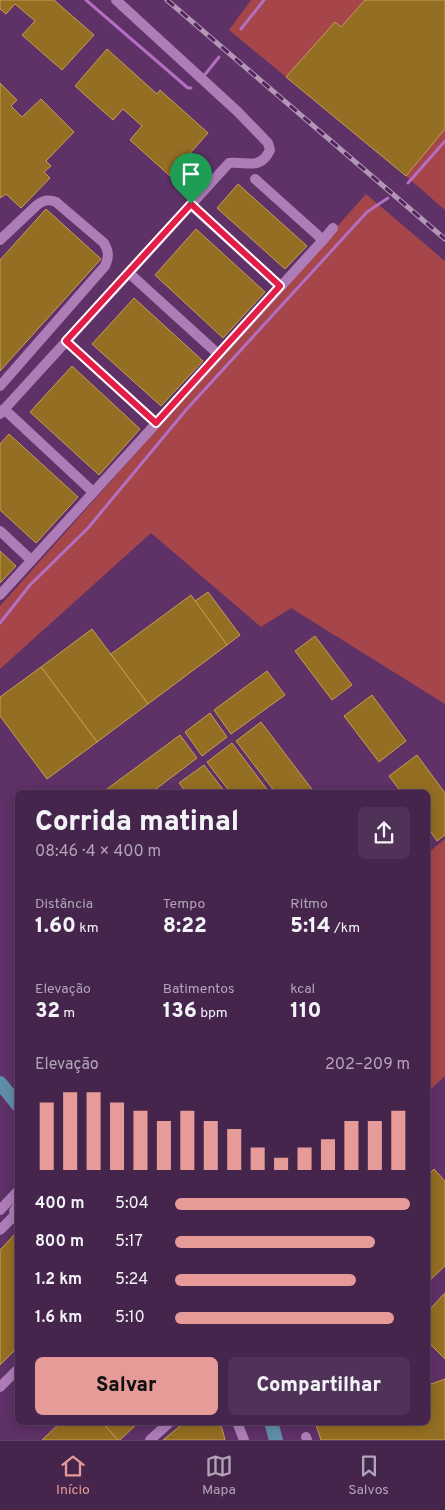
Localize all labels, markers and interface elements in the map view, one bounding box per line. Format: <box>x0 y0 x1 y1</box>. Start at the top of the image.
pin <box>170 153 212 204</box>
icon: arrive <box>177 160 205 188</box>
text: Corrida matinal <box>35 805 239 841</box>
button: share <box>358 807 410 859</box>
text: 08:46 · 4 × 400 m <box>35 842 161 862</box>
text: Distância <box>35 896 93 913</box>
text: Tempo <box>163 896 205 913</box>
text: Ritmo <box>290 896 328 913</box>
text: 1.60 <box>35 913 76 940</box>
text: 8:22 <box>163 913 207 940</box>
text: 5:14 <box>290 913 331 940</box>
text: km <box>76 920 99 937</box>
text: /km <box>331 920 360 937</box>
text: Elevação <box>35 981 91 998</box>
text: Batimentos <box>163 981 235 998</box>
text: kcal <box>290 981 315 998</box>
text: 32 <box>35 998 60 1025</box>
text: 136 <box>163 998 197 1025</box>
text: 110 <box>290 998 321 1025</box>
text: m <box>60 1005 75 1022</box>
text: bpm <box>197 1005 228 1022</box>
text: Elevação <box>35 1055 99 1075</box>
text: 202–209 m <box>325 1055 410 1075</box>
text: 400 m <box>35 1194 84 1214</box>
text: 5:04 <box>115 1194 149 1214</box>
text: 800 m <box>35 1232 84 1252</box>
text: 5:17 <box>115 1232 143 1252</box>
text: 1.2 km <box>35 1270 82 1290</box>
text: 5:24 <box>115 1270 148 1290</box>
text: 1.6 km <box>35 1308 82 1328</box>
text: 5:10 <box>115 1308 145 1328</box>
button: Salvar <box>35 1357 218 1415</box>
button: Compartilhar <box>228 1357 410 1415</box>
tab: Início <box>56 1452 90 1499</box>
tab: Mapa <box>202 1452 236 1499</box>
tab: Salvos <box>348 1452 389 1499</box>

